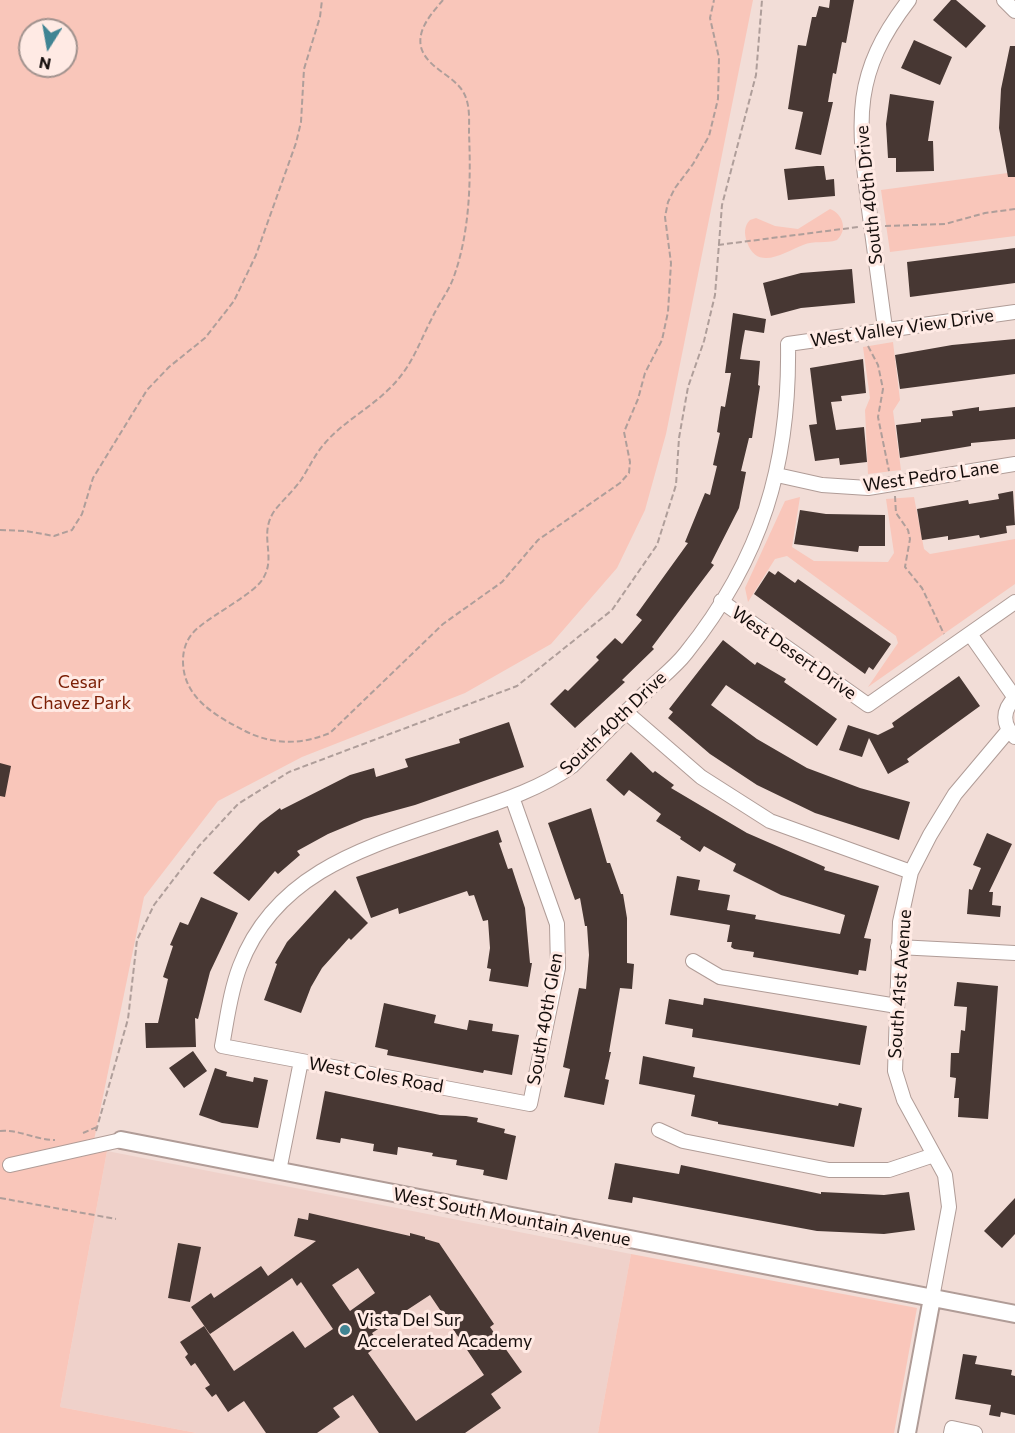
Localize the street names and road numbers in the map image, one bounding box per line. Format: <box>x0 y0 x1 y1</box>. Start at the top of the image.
street label: South 40th Drive <box>851 124 887 266</box>
street label: West Valley View Drive <box>809 304 995 352</box>
street label: West Pedro Lane <box>862 456 1000 496</box>
street label: West Desert Drive <box>727 602 861 704</box>
street label: South 40th Drive <box>555 667 671 779</box>
street label: South 41st Avenue <box>884 909 916 1059</box>
street label: South 40th Glen <box>523 951 567 1087</box>
street label: West Coles Road <box>307 1053 445 1097</box>
street label: West South Mountain Avenue <box>391 1183 633 1251</box>

